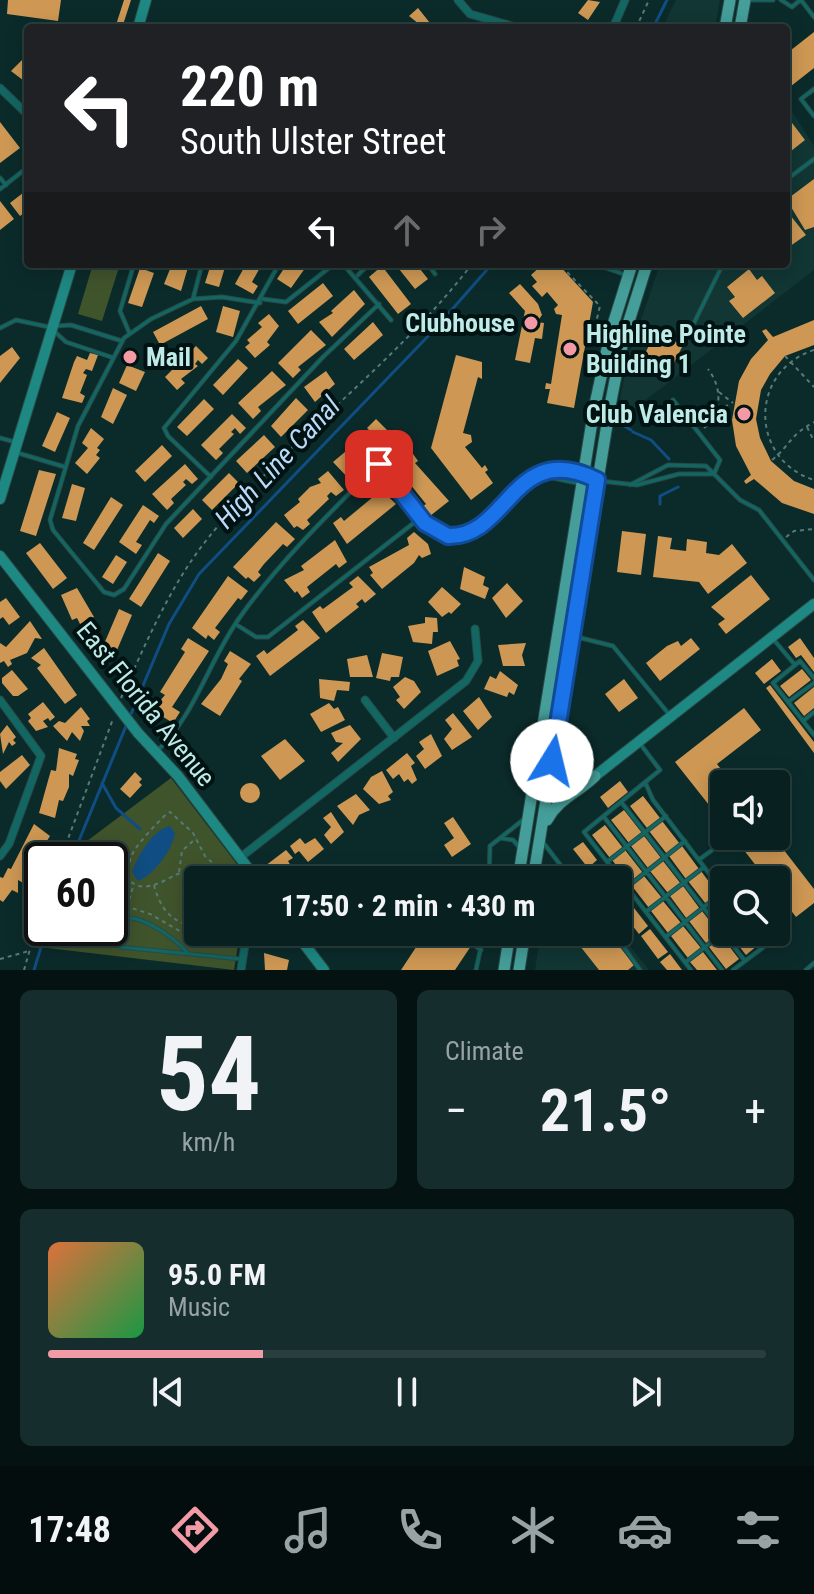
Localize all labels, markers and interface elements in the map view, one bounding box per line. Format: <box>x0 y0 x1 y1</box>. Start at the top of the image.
text: 220 m <box>180 54 319 120</box>
icon: left <box>48 56 152 160</box>
text: South Ulster Street <box>180 121 446 163</box>
icon: left <box>301 208 345 252</box>
icon: ahead <box>385 208 429 252</box>
icon: right <box>469 208 513 252</box>
place label: Clubhouse <box>405 308 515 338</box>
marker: Clubhouse <box>522 314 540 332</box>
place label: Highline Pointe Building 1 <box>586 319 746 379</box>
marker: Highline Pointe Building 1 <box>561 340 579 358</box>
place label: Mail <box>146 342 191 372</box>
marker: Mail <box>121 348 139 366</box>
water label: High Line Canal <box>208 389 347 535</box>
place label: Club Valencia <box>586 399 728 429</box>
marker: Club Valencia <box>735 405 753 423</box>
pin <box>345 430 413 498</box>
icon: arrive <box>357 442 401 486</box>
street label: East Florida Avenue <box>71 616 221 792</box>
position arrow <box>510 719 594 803</box>
map controls <box>710 770 790 946</box>
button: sound <box>710 770 790 850</box>
speed limit sign: 60 <box>24 842 128 946</box>
button: search <box>710 866 790 946</box>
text: 17:50 · 2 min · 430 m <box>281 888 535 923</box>
text: 54 <box>156 1014 261 1135</box>
text: Climate <box>445 1036 524 1066</box>
text: 21.5° <box>540 1075 671 1146</box>
text: − <box>445 1085 467 1137</box>
text: + <box>744 1085 766 1137</box>
text: km/h <box>182 1127 235 1157</box>
text: 95.0 FM <box>168 1257 266 1292</box>
text: Music <box>168 1292 230 1322</box>
icon: previous <box>146 1370 190 1414</box>
icon: pause <box>385 1370 429 1414</box>
icon: next <box>624 1370 668 1414</box>
icon: directions <box>167 1502 223 1558</box>
icon: music <box>280 1502 336 1558</box>
icon: phone <box>392 1502 448 1558</box>
icon: climate <box>505 1502 561 1558</box>
icon: car <box>617 1502 673 1558</box>
icon: filters <box>730 1502 786 1558</box>
text: 17:48 <box>28 1509 111 1551</box>

